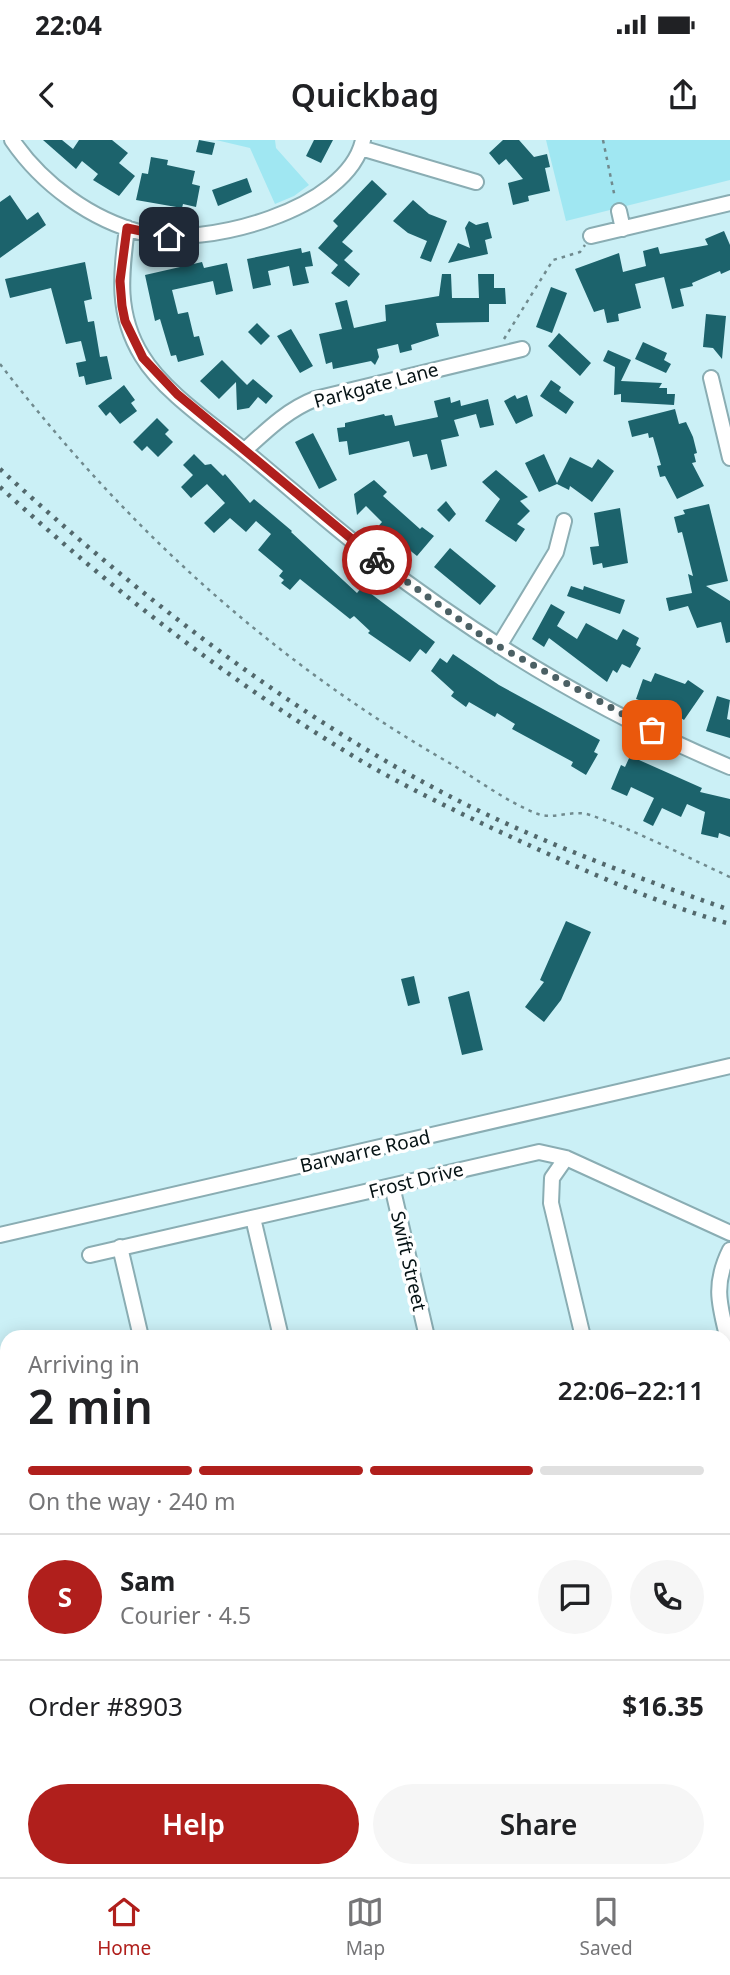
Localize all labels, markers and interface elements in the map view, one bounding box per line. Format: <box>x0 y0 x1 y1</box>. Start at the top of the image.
text: 22:04 <box>35 7 102 43</box>
text: Quickbag <box>291 73 439 116</box>
icon: back <box>28 76 66 114</box>
icon: share <box>664 76 702 114</box>
pin <box>139 207 199 267</box>
icon: home <box>150 218 188 256</box>
street label: Parkgate Lane <box>311 356 441 414</box>
courier <box>342 525 412 595</box>
icon: bike <box>358 541 396 579</box>
pin <box>622 700 682 760</box>
icon: bag <box>633 711 671 749</box>
street label: Barwarre Road <box>297 1123 433 1179</box>
street label: Frost Drive <box>366 1156 466 1204</box>
street label: Swift Street <box>385 1209 433 1314</box>
text: Arriving in <box>28 1348 140 1380</box>
text: 22:06–22:11 <box>558 1372 704 1408</box>
text: 2 min <box>28 1375 153 1437</box>
text: On the way · 240 m <box>28 1485 235 1517</box>
button: chat <box>538 1560 612 1634</box>
button: phone <box>630 1560 704 1634</box>
text: Sam <box>120 1563 175 1599</box>
text: S <box>58 1579 72 1615</box>
text: Courier · 4.5 <box>120 1599 251 1631</box>
text: Order #8903 <box>28 1688 183 1724</box>
text: $16.35 <box>622 1688 704 1724</box>
button: Help <box>28 1784 359 1864</box>
button: Share <box>373 1784 704 1864</box>
tab: Home <box>97 1893 151 1961</box>
tab: Map <box>346 1893 385 1961</box>
tab: Saved <box>580 1893 633 1961</box>

